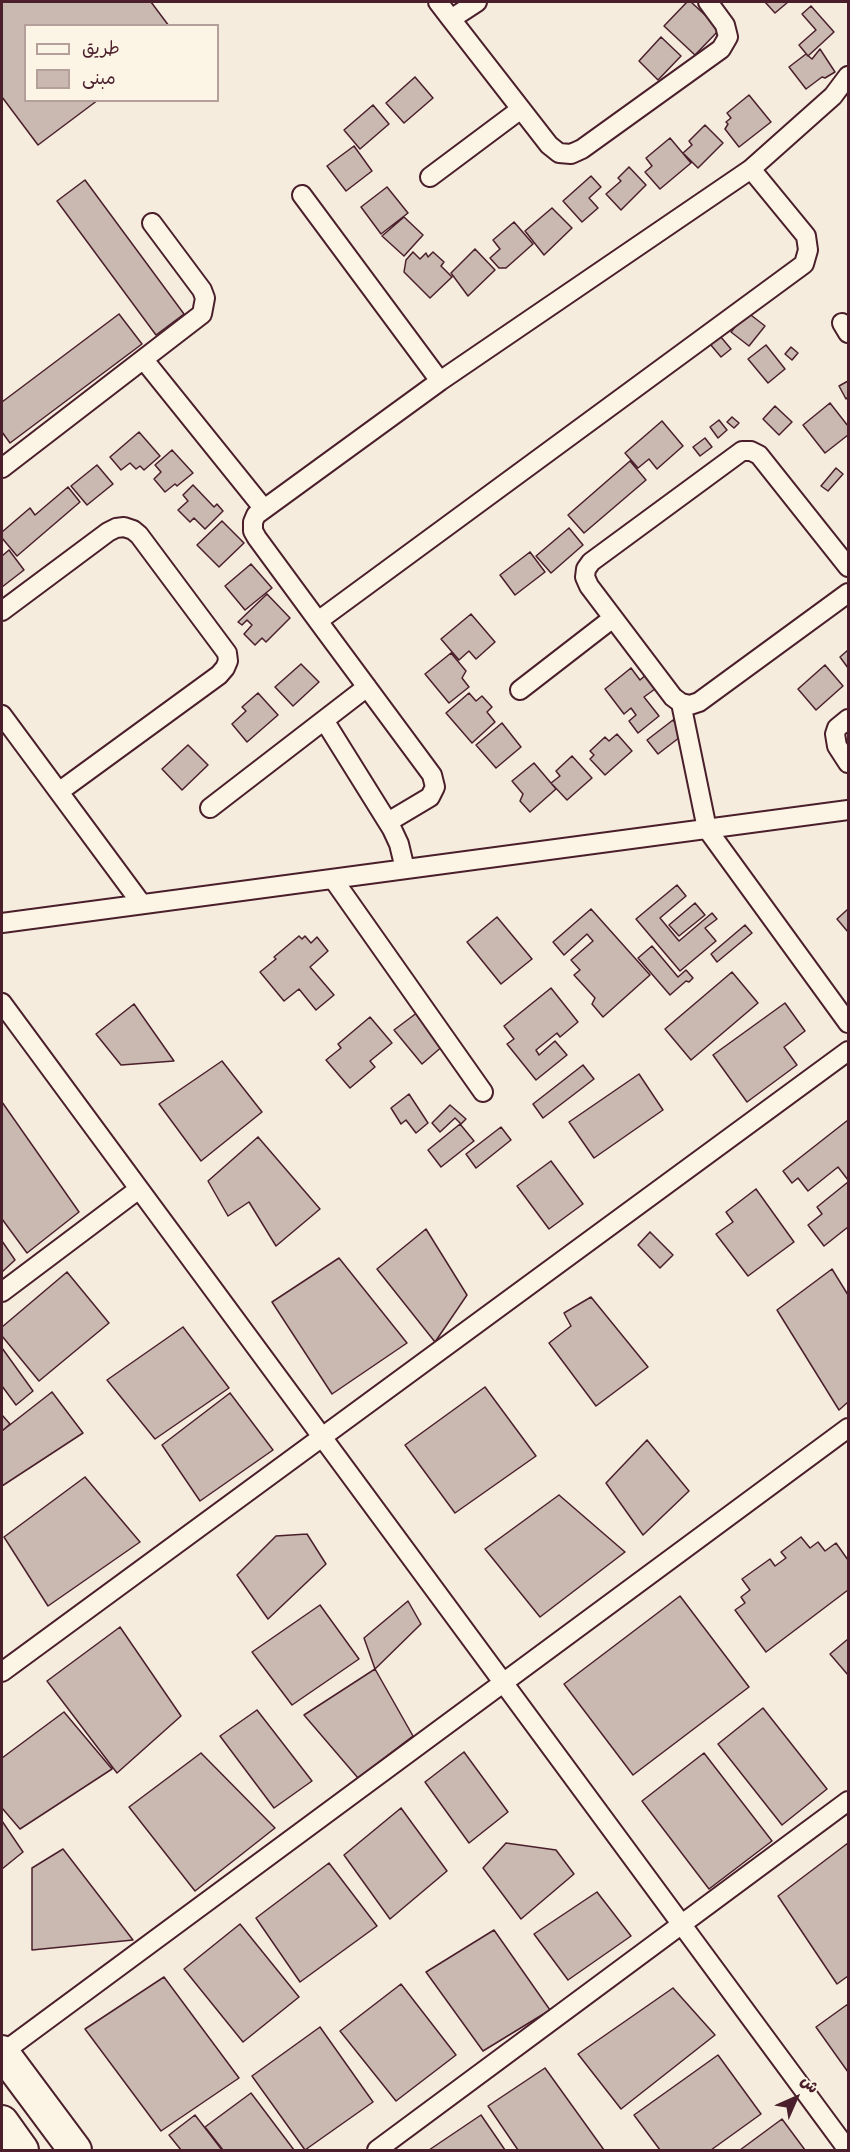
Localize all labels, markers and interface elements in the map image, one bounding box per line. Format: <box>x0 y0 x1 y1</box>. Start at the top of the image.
legend <box>24 24 219 102</box>
text: طريق <box>82 35 120 64</box>
text: مبنى <box>82 65 116 94</box>
north arrow <box>766 2068 826 2128</box>
text: ش <box>794 2070 824 2100</box>

